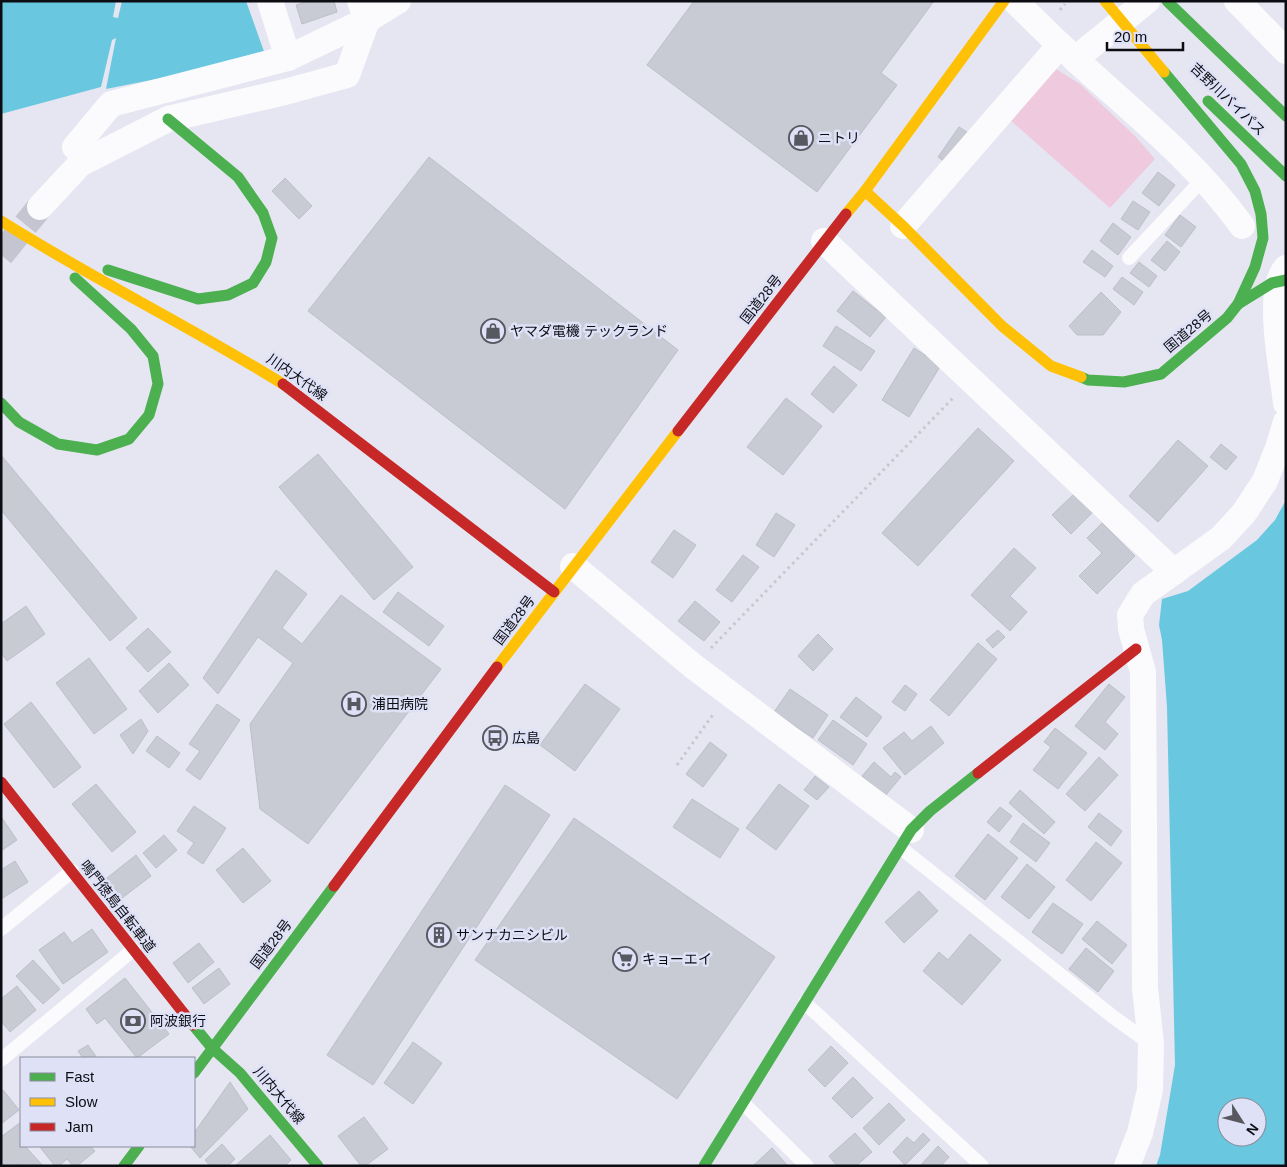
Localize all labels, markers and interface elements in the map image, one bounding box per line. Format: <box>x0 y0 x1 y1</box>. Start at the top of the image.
scale bar <box>1107 20 1183 52</box>
text: 20 m <box>1114 28 1147 45</box>
street label: 吉野川バイパス <box>1187 59 1269 139</box>
shop icon: ニトリ <box>788 125 814 151</box>
place label: ニトリ <box>818 130 860 146</box>
street label: 国道28号 <box>737 271 785 327</box>
street label: 国道28号 <box>1161 306 1215 356</box>
shop icon: ヤマダ電機 テックランド <box>480 318 506 344</box>
place label: ヤマダ電機 テックランド <box>510 323 668 339</box>
street label: 川内大代線 <box>264 350 330 404</box>
street label: 国道28号 <box>490 592 538 648</box>
hospital icon: 浦田病院 <box>341 691 367 717</box>
place label: 浦田病院 <box>372 696 428 712</box>
bus stop icon: 広島 <box>482 725 508 751</box>
place label: 広島 <box>512 730 540 746</box>
street label: 鳴門徳島自転車道 <box>77 857 159 955</box>
street label: 国道28号 <box>247 916 295 972</box>
building icon: サンナカニシビル <box>426 922 452 948</box>
place label: サンナカニシビル <box>456 927 568 943</box>
supermarket icon: キョーエイ <box>612 946 638 972</box>
place label: キョーエイ <box>642 951 712 967</box>
bank icon: 阿波銀行 <box>120 1008 146 1034</box>
place label: 阿波銀行 <box>150 1013 206 1029</box>
legend <box>20 1057 195 1147</box>
street label: 川内大代線 <box>250 1063 308 1127</box>
text: Fast <box>65 1068 95 1085</box>
text: Slow <box>65 1093 98 1110</box>
north arrow <box>1217 1097 1267 1147</box>
text: Jam <box>65 1118 93 1135</box>
text: N <box>1243 1121 1262 1138</box>

